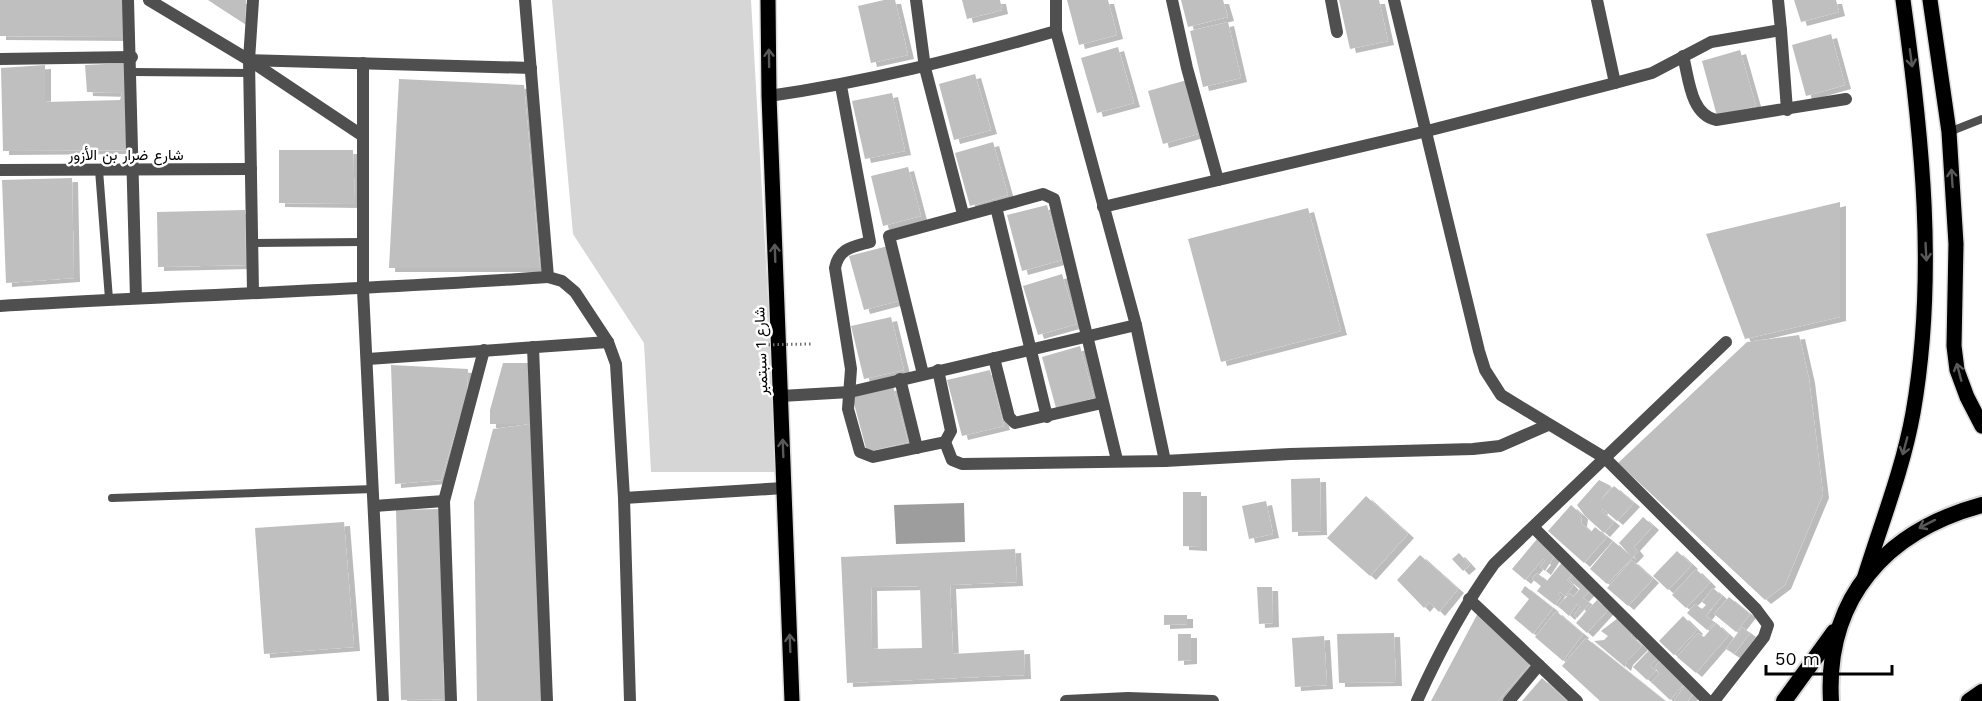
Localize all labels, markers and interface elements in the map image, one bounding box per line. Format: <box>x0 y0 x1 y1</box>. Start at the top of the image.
one-way arrow <box>763 48 775 68</box>
one-way arrow <box>1905 48 1916 67</box>
street label: شارع ضرار بن الأزور <box>67 146 184 166</box>
one-way arrow <box>1946 169 1957 189</box>
one-way arrow <box>1920 242 1931 262</box>
one-way arrow <box>770 243 781 263</box>
street label: شارع 1 سبتمبر <box>750 306 774 396</box>
one-way arrow <box>1953 363 1964 382</box>
one-way arrow <box>1899 436 1911 455</box>
one-way arrow <box>777 438 789 458</box>
one-way arrow <box>1919 519 1937 531</box>
one-way arrow <box>784 633 795 653</box>
scale bar <box>1766 638 1892 676</box>
text: 50 m <box>1775 648 1820 669</box>

